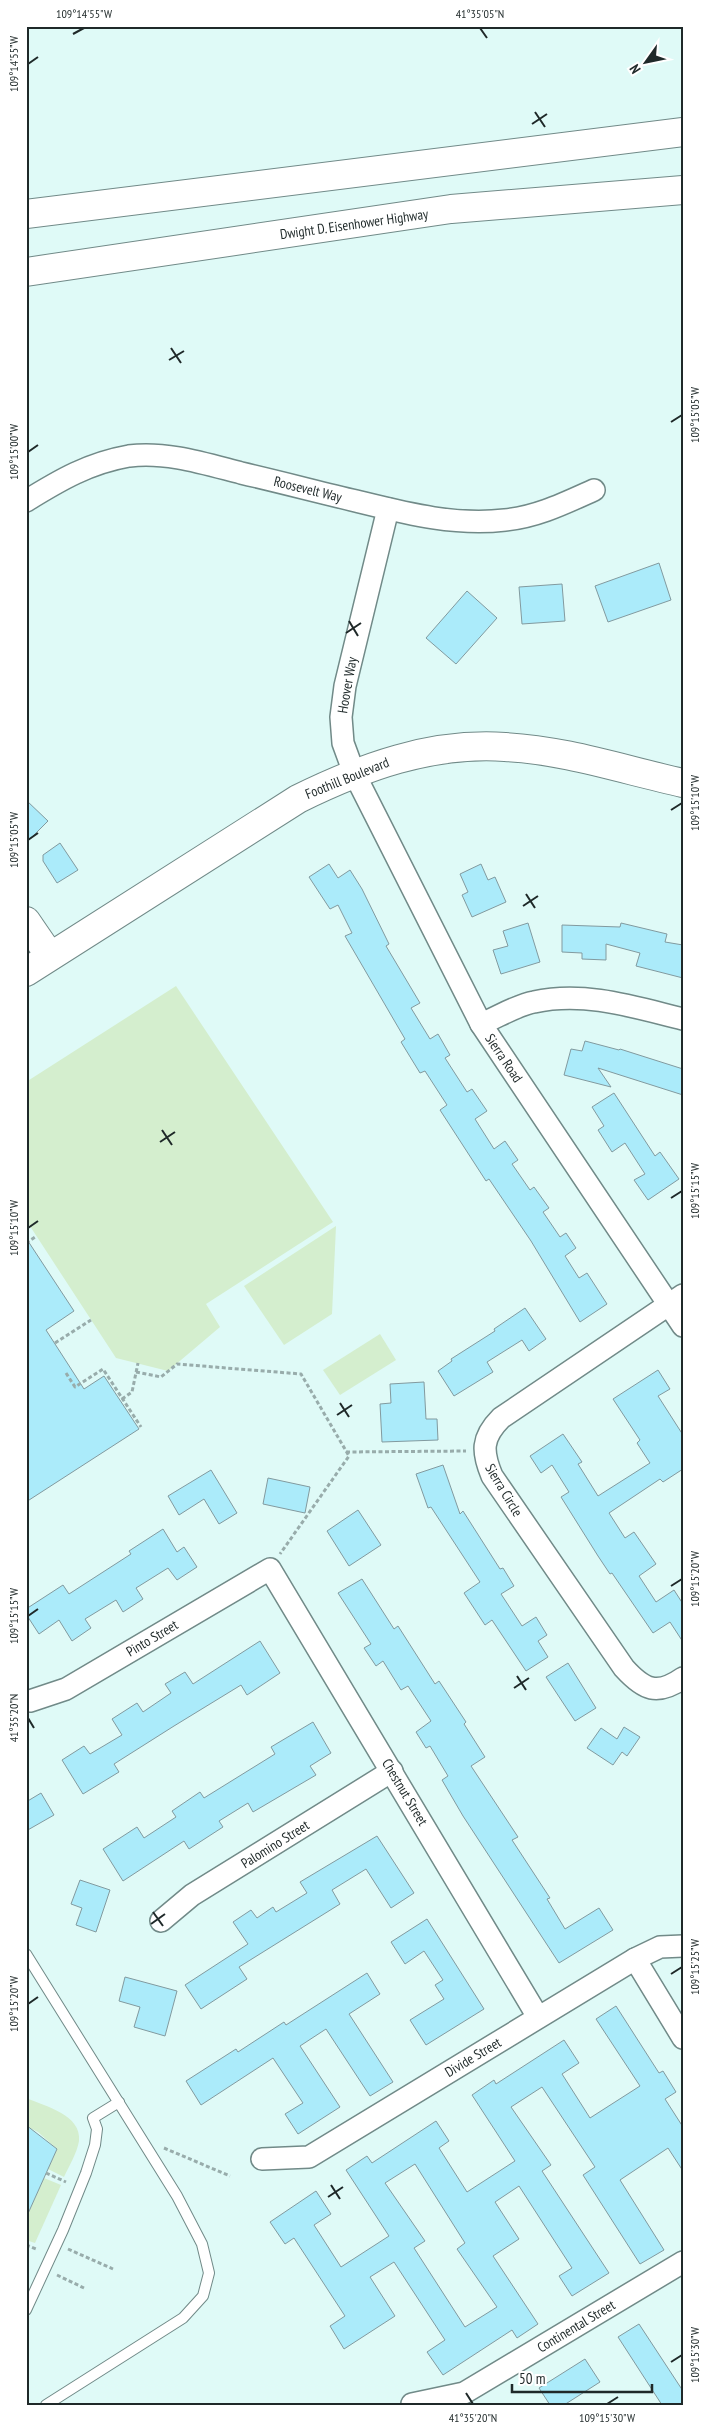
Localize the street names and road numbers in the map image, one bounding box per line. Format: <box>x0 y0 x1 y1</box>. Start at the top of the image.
street label: Dwight D. Eisenhower Highway <box>279 205 430 243</box>
street label: Roosevelt Way <box>272 472 345 506</box>
street label: Hoover Way <box>333 655 361 715</box>
street label: Foothill Boulevard <box>302 753 392 803</box>
street label: Sierra Road <box>481 1030 527 1086</box>
street label: Sierra Circle <box>481 1460 527 1520</box>
street label: Pinto Street <box>123 1615 181 1660</box>
street label: Chestnut Street <box>378 1755 432 1829</box>
street label: Palomino Street <box>238 1816 313 1872</box>
street label: Divide Street <box>442 2033 505 2081</box>
street label: Continental Street <box>534 2296 618 2356</box>

